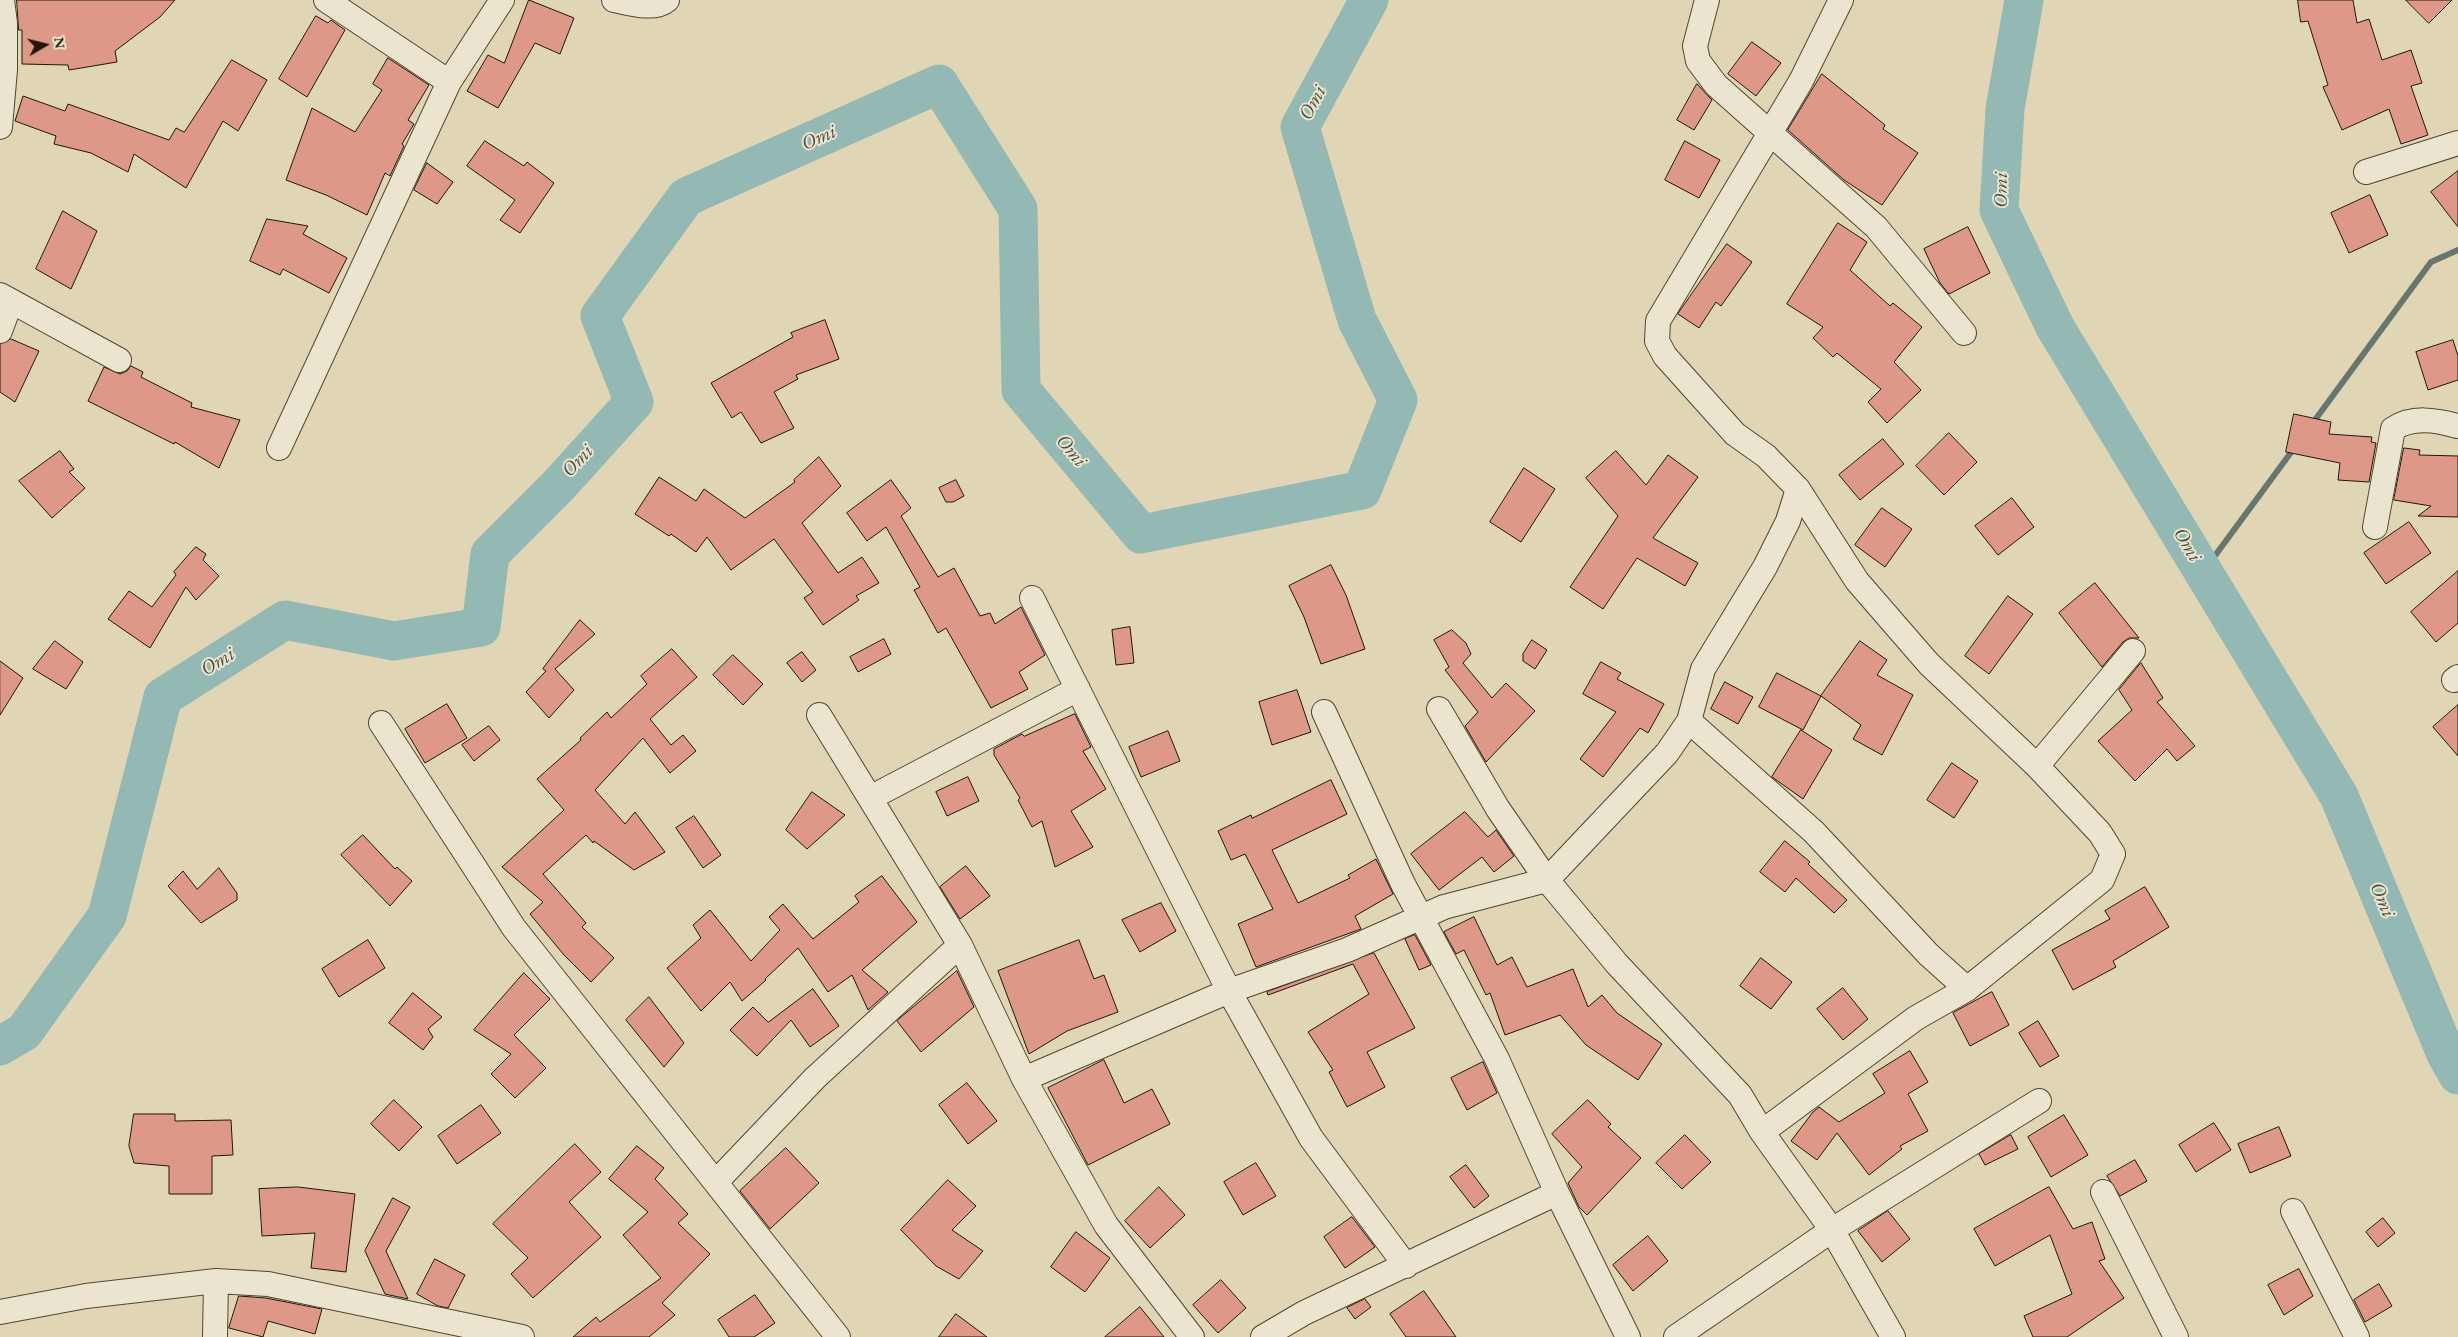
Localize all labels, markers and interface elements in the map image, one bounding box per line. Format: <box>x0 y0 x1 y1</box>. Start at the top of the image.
north arrow <box>20 20 70 70</box>
text: N <box>50 36 70 50</box>
water label: Omi <box>1294 82 1332 124</box>
water label: Omi <box>798 120 840 156</box>
water label: Omi <box>1990 172 2014 208</box>
water label: Omi <box>1050 430 1092 472</box>
water label: Omi <box>557 440 599 482</box>
water label: Omi <box>2168 524 2206 566</box>
water label: Omi <box>197 642 239 682</box>
water label: Omi <box>2364 879 2400 921</box>

